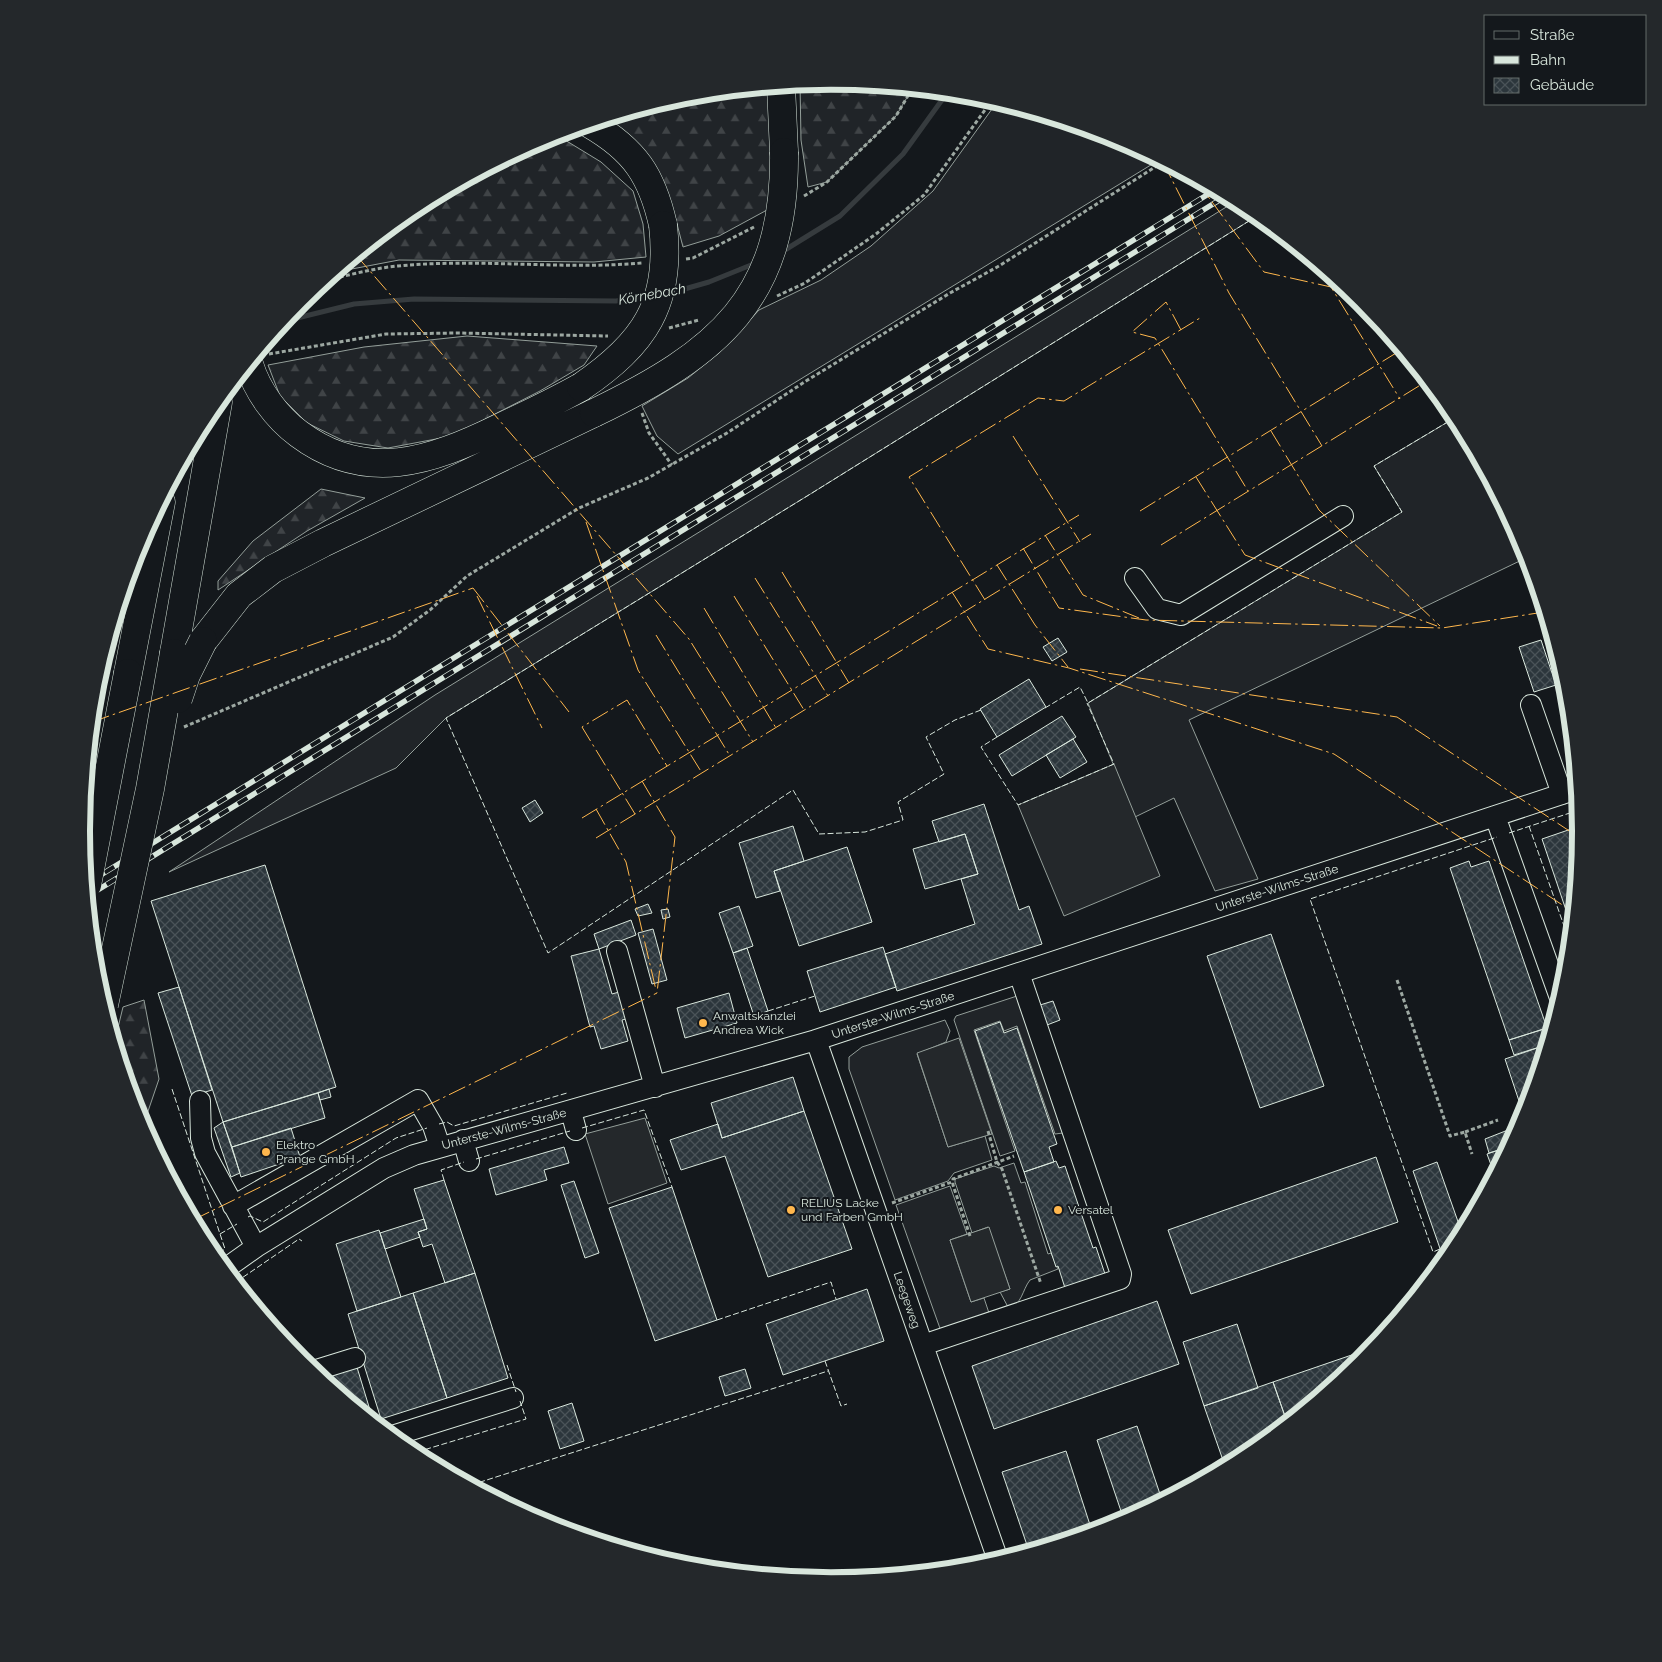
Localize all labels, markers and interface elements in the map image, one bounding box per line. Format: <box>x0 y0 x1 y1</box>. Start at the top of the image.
legend <box>1484 15 1647 105</box>
text: Straße <box>1530 26 1575 44</box>
text: Bahn <box>1530 51 1566 69</box>
text: Gebäude <box>1530 76 1594 94</box>
water label: Körnebach <box>617 280 687 308</box>
street label: Unterste-Wilms-Straße <box>1214 862 1340 914</box>
street label: Unterste-Wilms-Straße <box>830 989 956 1041</box>
place label: Anwaltskanzlei Andrea Wick <box>713 1009 796 1037</box>
marker: Anwaltskanzlei Andrea Wick <box>697 1017 709 1029</box>
street label: Unterste-Wilms-Straße <box>440 1106 568 1152</box>
place label: Elektro Prange GmbH <box>276 1138 355 1166</box>
marker: Elektro Prange GmbH <box>260 1146 272 1158</box>
place label: RELIUS Lacke und Farben GmbH <box>801 1196 903 1224</box>
place label: Versatel <box>1068 1203 1114 1217</box>
marker: RELIUS Lacke und Farben GmbH <box>785 1204 797 1216</box>
marker: Versatel <box>1052 1204 1064 1216</box>
street label: Leegeweg <box>891 1270 923 1330</box>

